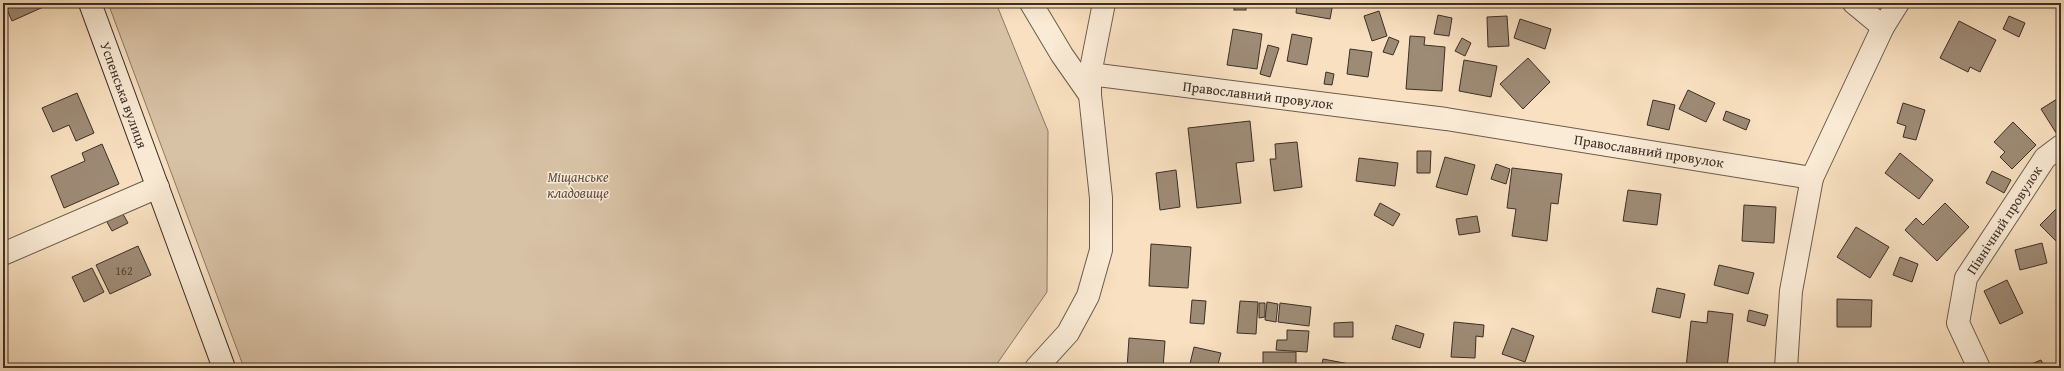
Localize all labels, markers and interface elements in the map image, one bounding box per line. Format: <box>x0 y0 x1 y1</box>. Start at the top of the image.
street label: Успенська вулиця <box>95 39 153 151</box>
street label: Православний провулок <box>1182 76 1335 114</box>
street label: Православний провулок <box>1573 129 1726 173</box>
street label: Північний провулок <box>1961 161 2047 278</box>
park label: Міщанське кладовище <box>547 167 609 203</box>
house number: 162 <box>115 262 133 279</box>

